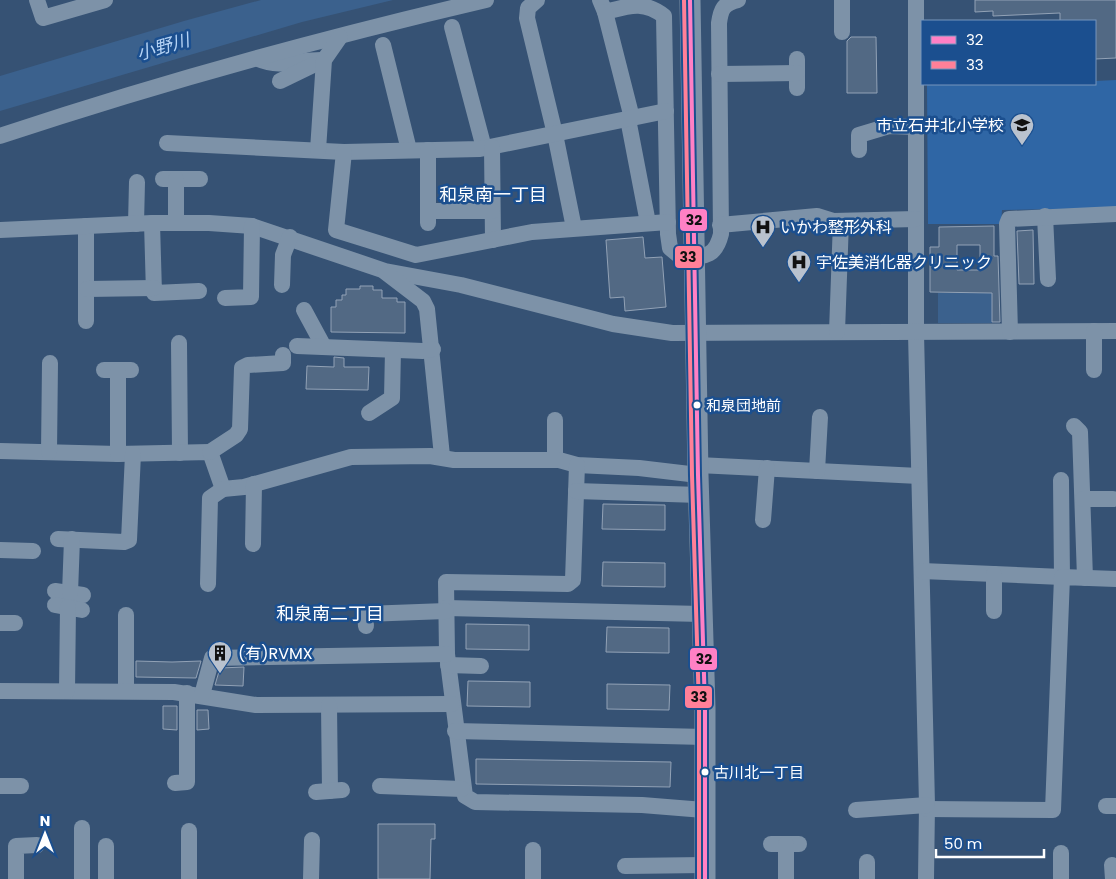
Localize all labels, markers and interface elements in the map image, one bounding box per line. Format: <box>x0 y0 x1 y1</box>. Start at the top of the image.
legend <box>921 20 1096 85</box>
water label: 小野川 <box>133 27 194 66</box>
text: 32 <box>966 29 983 50</box>
text: 33 <box>966 54 984 75</box>
school or university icon: 市立石井北小学校 <box>1009 112 1035 146</box>
place label: 市立石井北小学校 <box>876 114 1004 137</box>
district label: 和泉南一丁目 <box>439 182 547 207</box>
line badge: 32 <box>679 208 708 232</box>
text: 32 <box>686 210 702 230</box>
hospital icon: いかわ整形外科 <box>750 214 776 248</box>
place label: いかわ整形外科 <box>780 216 892 239</box>
line badge: 33 <box>674 245 703 269</box>
text: 33 <box>680 247 696 267</box>
hospital icon: 宇佐美消化器クリニック <box>786 249 812 283</box>
place label: 宇佐美消化器クリニック <box>816 251 992 274</box>
place label: 和泉団地前 <box>706 395 781 416</box>
marker: 和泉団地前 <box>692 400 702 410</box>
district label: 和泉南二丁目 <box>276 601 384 626</box>
building icon: (有)RVMX <box>207 640 233 674</box>
place label: (有)RVMX <box>238 642 313 665</box>
line badge: 32 <box>689 647 718 671</box>
text: 32 <box>696 649 712 669</box>
line badge: 33 <box>684 685 713 709</box>
text: 33 <box>691 687 707 707</box>
place label: 古川北一丁目 <box>714 762 804 783</box>
marker: 古川北一丁目 <box>700 767 710 777</box>
north arrow <box>20 809 70 859</box>
text: N <box>40 811 50 831</box>
scale bar <box>936 826 1044 858</box>
text: 50 m <box>944 833 982 854</box>

